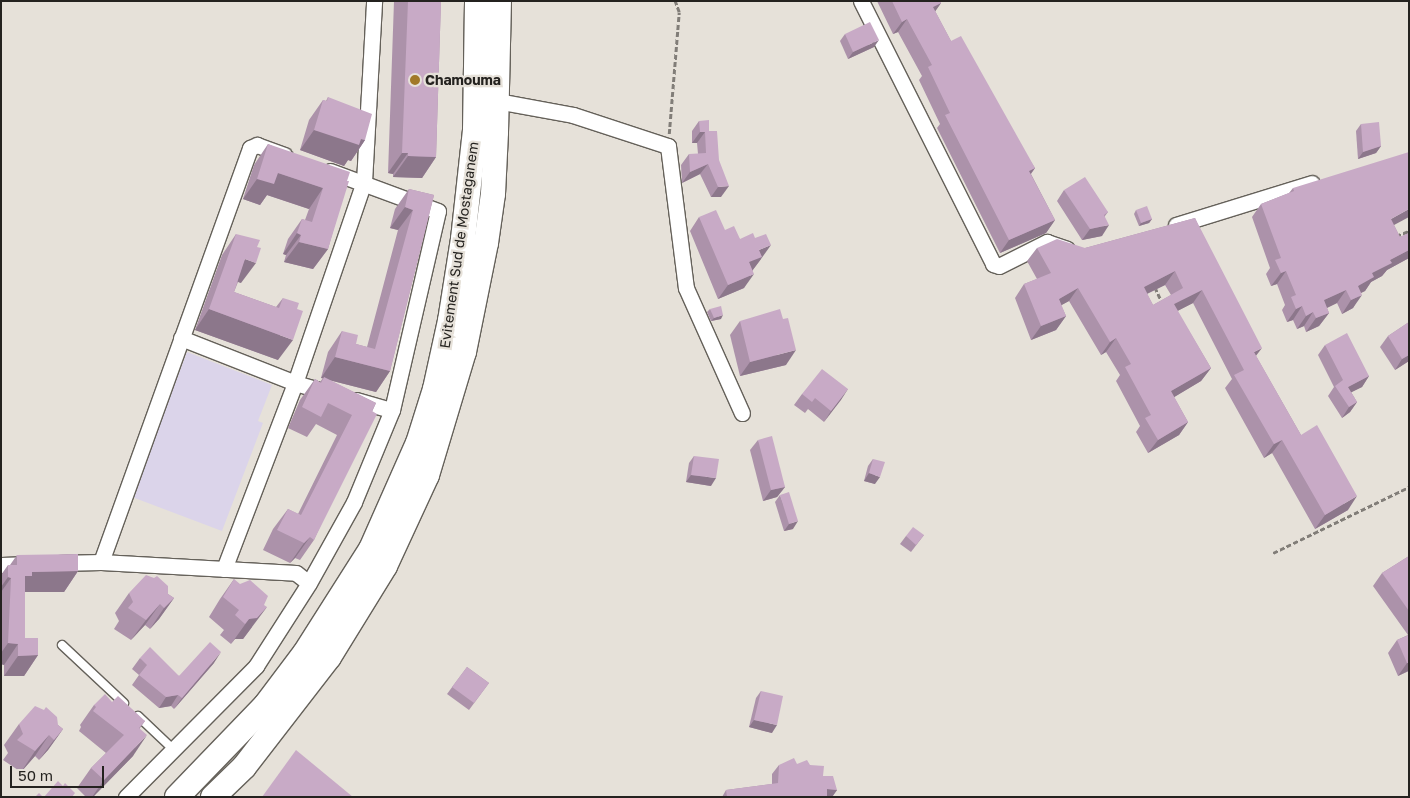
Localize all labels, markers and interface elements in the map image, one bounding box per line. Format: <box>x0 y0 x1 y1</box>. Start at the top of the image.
place label: Chamouma <box>425 72 501 88</box>
marker: Chamouma <box>409 74 421 86</box>
street label: Evitement Sud de Mostaganem <box>436 141 482 349</box>
scale bar <box>12 756 106 788</box>
text: 50 m <box>18 766 53 784</box>

